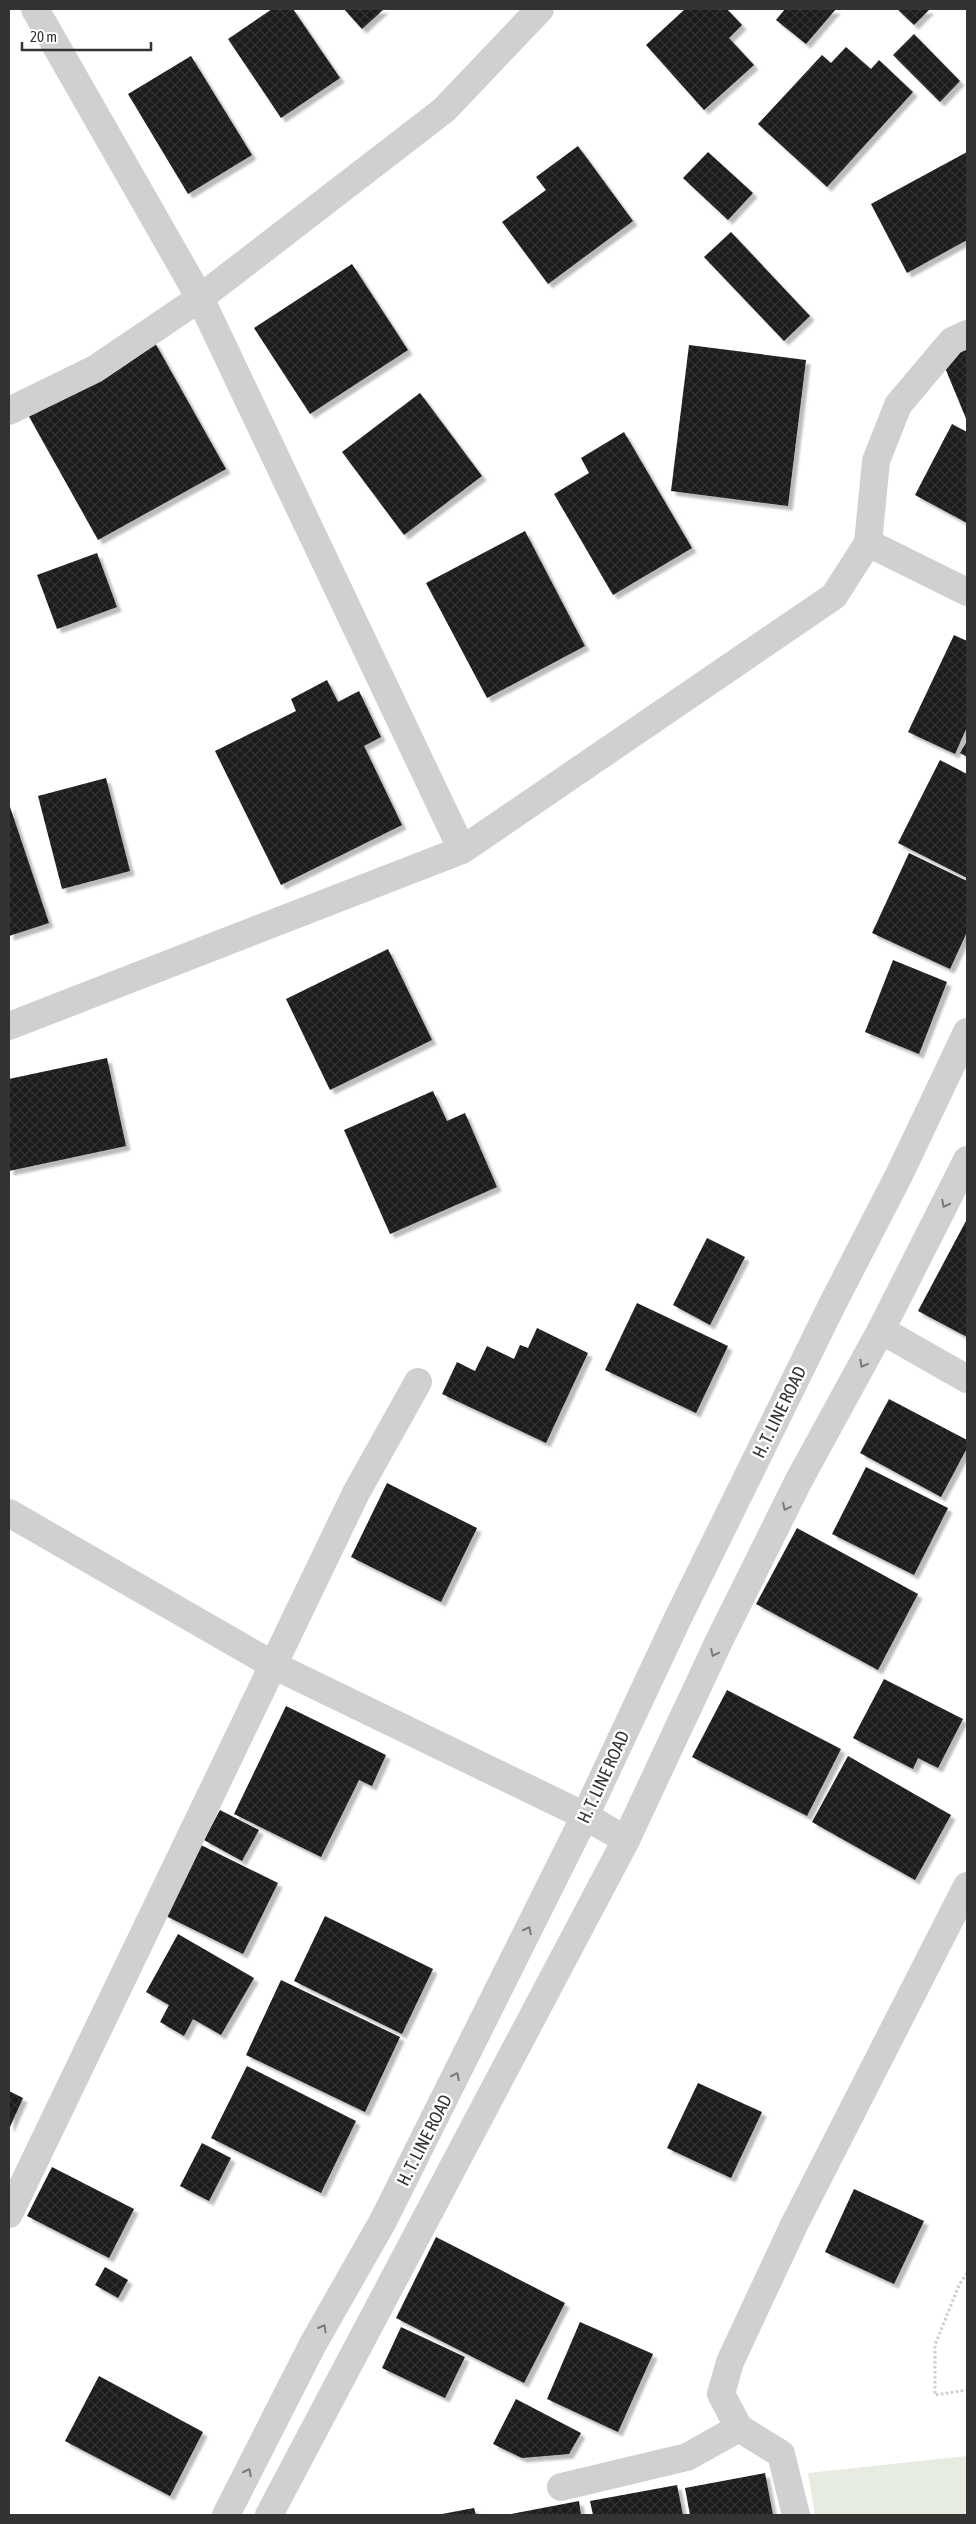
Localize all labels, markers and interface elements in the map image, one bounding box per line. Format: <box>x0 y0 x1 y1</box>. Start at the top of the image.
scale bar <box>22 20 151 52</box>
text: 20 m <box>30 28 57 45</box>
one-way arrow <box>941 1199 951 1208</box>
one-way arrow <box>859 1358 869 1367</box>
street label: H. T. LINE ROAD <box>748 1363 810 1461</box>
one-way arrow <box>782 1502 792 1511</box>
one-way arrow <box>710 1648 720 1657</box>
street label: H. T. LINE ROAD <box>572 1728 634 1826</box>
one-way arrow <box>522 1927 532 1936</box>
one-way arrow <box>450 2072 460 2081</box>
street label: H. T. LINE ROAD <box>392 2091 456 2189</box>
one-way arrow <box>316 2324 326 2333</box>
one-way arrow <box>242 2468 252 2477</box>

